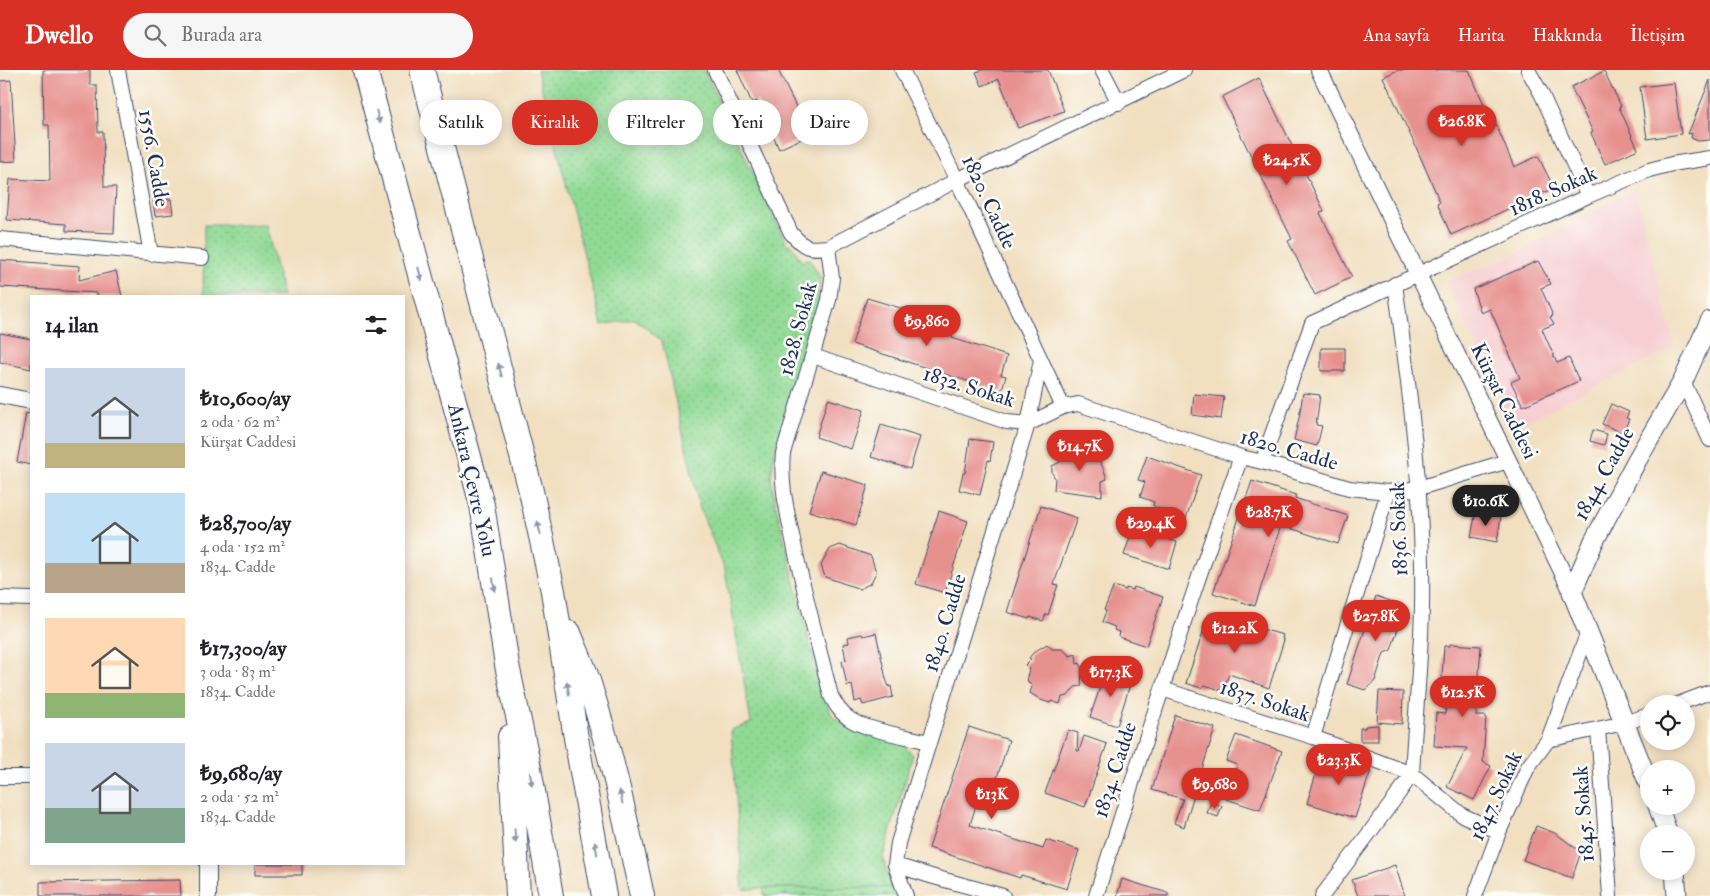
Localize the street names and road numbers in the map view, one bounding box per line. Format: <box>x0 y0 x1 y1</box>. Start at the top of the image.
street label: 1556. Cadde <box>132 107 176 209</box>
street label: 1820. Cadde <box>955 151 1023 254</box>
street label: 1818. Sokak <box>1505 160 1601 222</box>
street label: 1828. Sokak <box>772 279 824 379</box>
street label: Kürşat Caddesi <box>1464 338 1544 464</box>
street label: 1832. Sokak <box>920 360 1018 414</box>
street label: Ankara Çevre Yolu <box>441 400 503 559</box>
street label: 1820. Cadde <box>1237 423 1341 477</box>
street label: 1844. Cadde <box>1567 423 1641 525</box>
street label: 1836. Sokak <box>1384 481 1414 577</box>
street label: 1840. Cadde <box>917 570 973 675</box>
street label: 1837. Sokak <box>1216 674 1314 728</box>
street label: 1834. Cadde <box>1087 719 1143 821</box>
street label: 1847. Sokak <box>1463 747 1529 845</box>
street label: 1845. Sokak <box>1567 765 1601 863</box>

